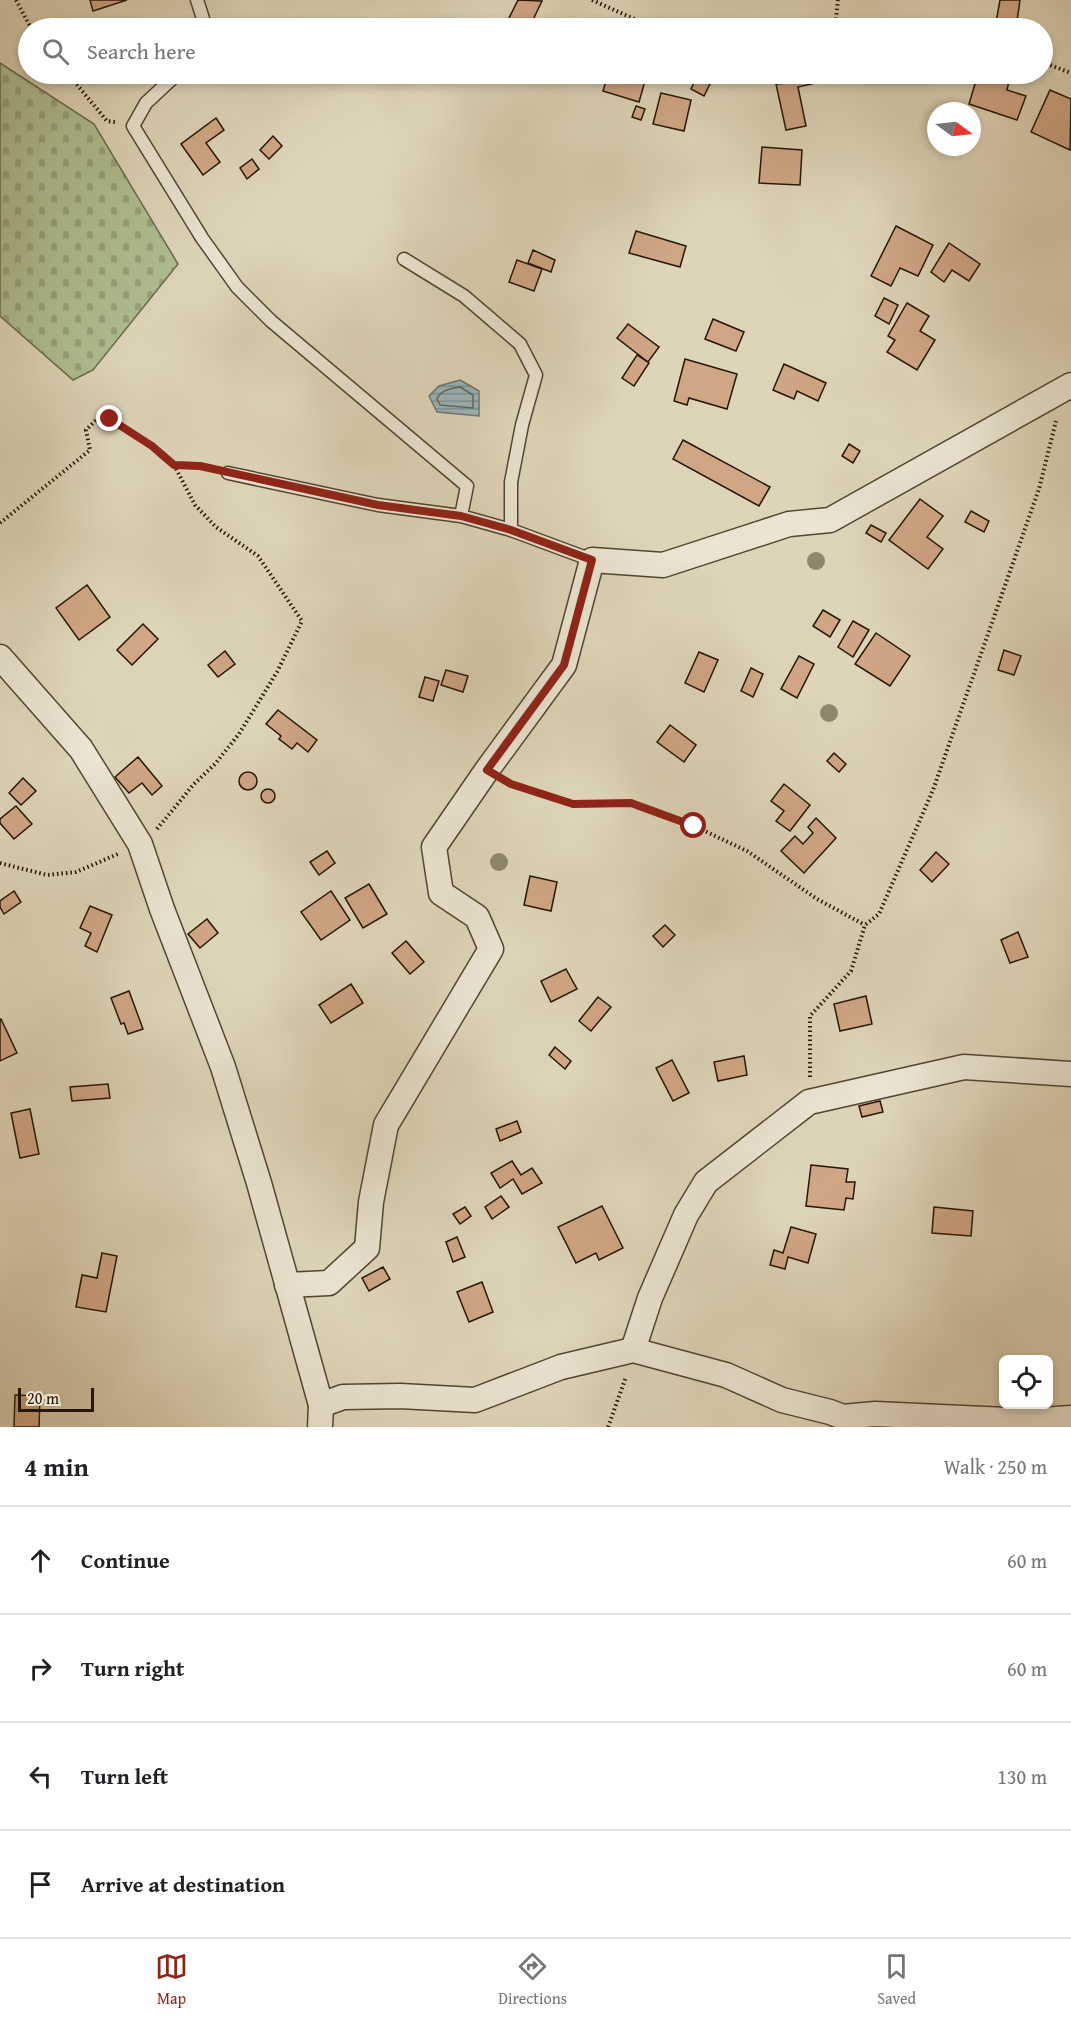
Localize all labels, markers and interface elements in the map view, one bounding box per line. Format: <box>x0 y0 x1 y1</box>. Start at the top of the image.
search box <box>18 18 1053 84</box>
icon: search <box>39 35 72 68</box>
text: Search here <box>87 35 196 67</box>
north arrow <box>927 102 981 156</box>
route end <box>96 405 122 431</box>
route start <box>680 812 706 838</box>
map controls <box>999 1355 1053 1409</box>
button: locate <box>999 1355 1053 1409</box>
scale bar <box>18 1385 94 1412</box>
text: 20 m <box>27 1386 59 1410</box>
text: 4 min <box>24 1447 89 1486</box>
text: Walk · 250 m <box>944 1452 1047 1481</box>
icon: ahead <box>24 1544 57 1577</box>
text: Continue <box>81 1544 170 1576</box>
text: 60 m <box>1007 1546 1047 1575</box>
icon: right <box>24 1652 57 1685</box>
text: Turn right <box>81 1652 184 1684</box>
text: 60 m <box>1007 1654 1047 1683</box>
icon: left <box>24 1760 57 1793</box>
text: Turn left <box>81 1760 168 1792</box>
text: 130 m <box>997 1762 1047 1791</box>
icon: arrive <box>24 1868 57 1901</box>
text: Arrive at destination <box>81 1868 285 1900</box>
tab: Map <box>155 1950 188 2010</box>
tab: Directions <box>498 1950 567 2010</box>
tab: Saved <box>877 1950 916 2010</box>

